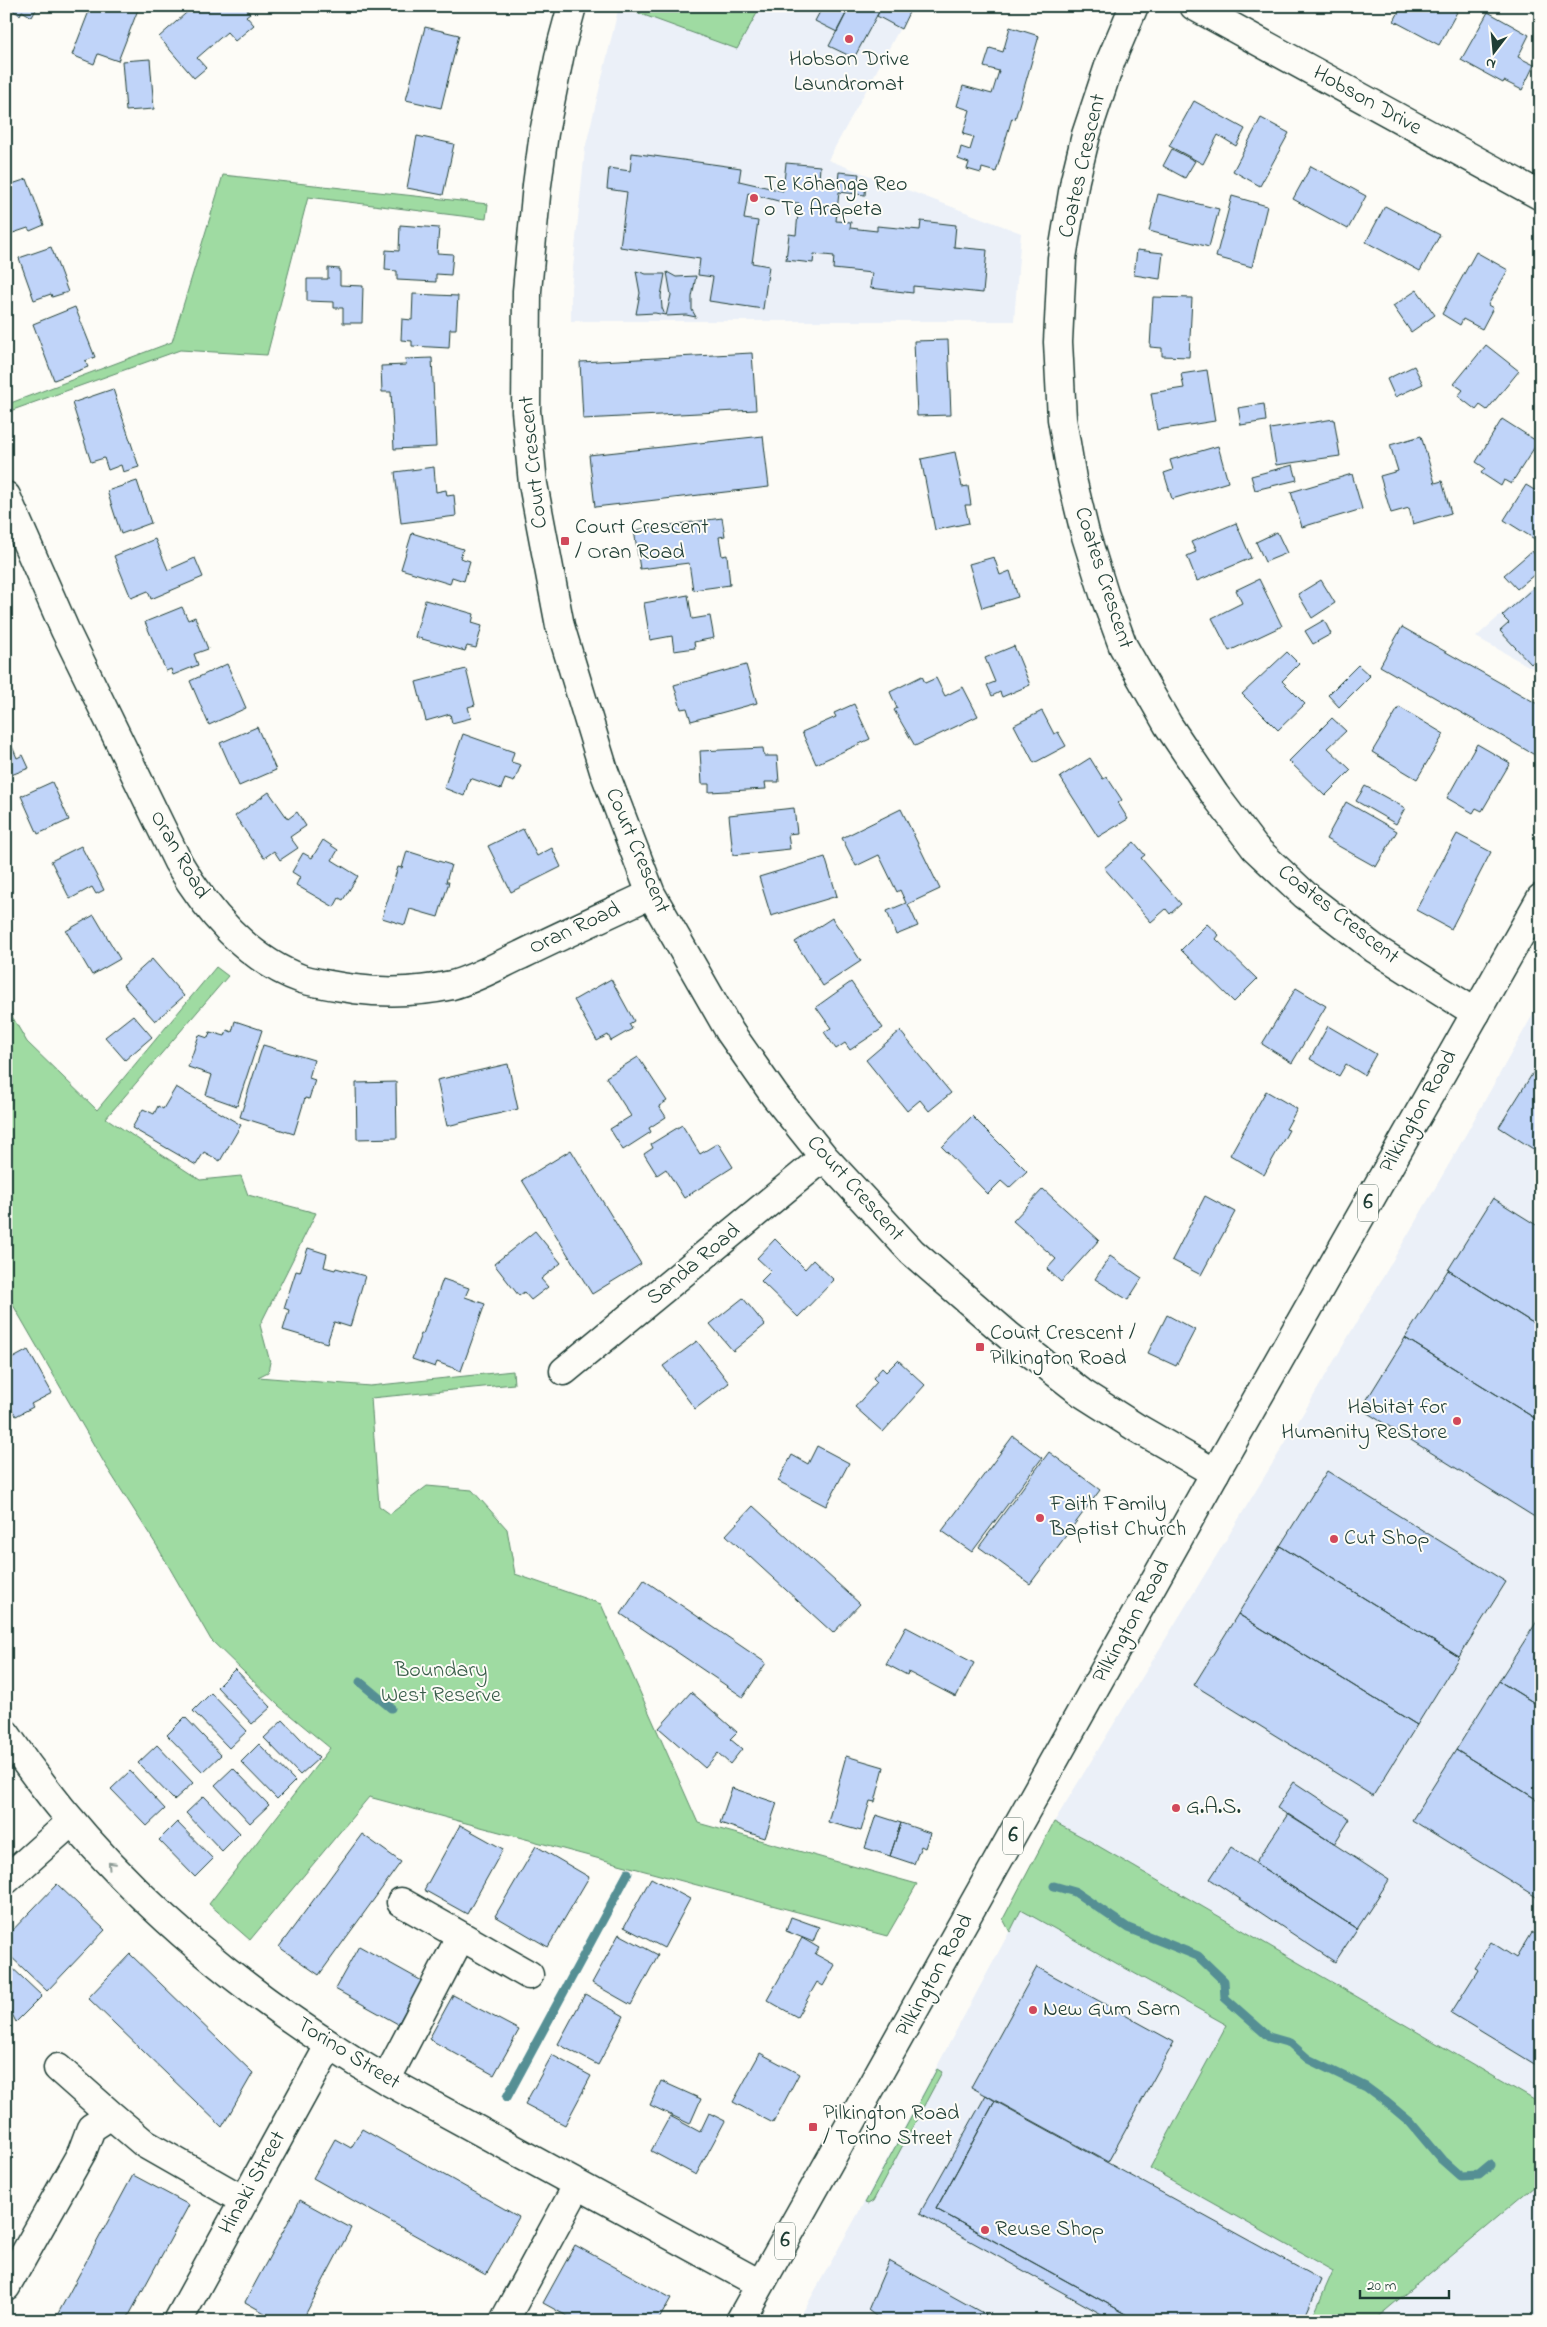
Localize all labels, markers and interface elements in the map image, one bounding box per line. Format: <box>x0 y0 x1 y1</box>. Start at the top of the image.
north arrow <box>1470 28 1520 78</box>
marker: Hobson Drive Laundromat <box>843 33 855 45</box>
place label: Hobson Drive Laundromat <box>789 44 909 101</box>
text: N <box>1483 52 1498 74</box>
street label: Hobson Drive <box>1307 58 1427 144</box>
street label: Coates Crescent <box>1051 90 1115 241</box>
place label: Te Kōhanga Reo o Te Arapeta <box>764 169 907 226</box>
marker: Te Kōhanga Reo o Te Arapeta <box>748 192 760 204</box>
street label: Court Crescent <box>511 393 557 530</box>
street label: Coates Crescent <box>1065 503 1141 653</box>
place label: Court Crescent / Oran Road <box>575 512 709 569</box>
marker: Court Crescent / Oran Road <box>559 535 571 547</box>
street label: Court Crescent <box>596 783 678 919</box>
street label: Oran Road <box>141 805 217 905</box>
street label: Coates Crescent <box>1270 857 1406 973</box>
street label: Oran Road <box>524 894 626 964</box>
street label: Pilkington Road <box>1372 1045 1467 1180</box>
street label: Court Crescent <box>798 1129 912 1250</box>
road number: 6 <box>1358 1184 1378 1222</box>
street label: Sanda Road <box>640 1216 748 1314</box>
place label: Court Crescent / Pilkington Road <box>990 1318 1136 1376</box>
marker: Court Crescent / Pilkington Road <box>974 1341 986 1353</box>
place label: Habitat for Humanity ReStore <box>1281 1392 1447 1450</box>
marker: Habitat for Humanity ReStore <box>1451 1415 1463 1427</box>
place label: Faith Family Baptist Church <box>1049 1489 1186 1546</box>
marker: Faith Family Baptist Church <box>1034 1512 1046 1524</box>
place label: Cut Shop <box>1344 1523 1430 1555</box>
marker: Cut Shop <box>1328 1533 1340 1545</box>
street label: Pilkington Road <box>1085 1555 1180 1690</box>
park label: Boundary West Reserve <box>381 1655 501 1712</box>
place label: G.A.S. <box>1186 1792 1241 1824</box>
marker: G.A.S. <box>1170 1802 1182 1814</box>
road number: 6 <box>1003 1818 1023 1854</box>
one-way arrow <box>108 1861 117 1870</box>
street label: Pilkington Road <box>888 1909 983 2044</box>
place label: New Gum Sarn <box>1043 1994 1180 2026</box>
marker: New Gum Sarn <box>1027 2004 1039 2016</box>
street label: Torino Street <box>290 2009 407 2099</box>
place label: Pilkington Road / Torino Street <box>823 2098 959 2155</box>
marker: Pilkington Road / Torino Street <box>807 2121 819 2133</box>
street label: Hinaki Street <box>211 2125 295 2241</box>
place label: Reuse Shop <box>995 2214 1104 2246</box>
road number: 6 <box>775 2222 795 2260</box>
marker: Reuse Shop <box>979 2224 991 2236</box>
scale bar <box>1360 2267 1448 2299</box>
text: 20 m <box>1367 2275 1397 2297</box>

